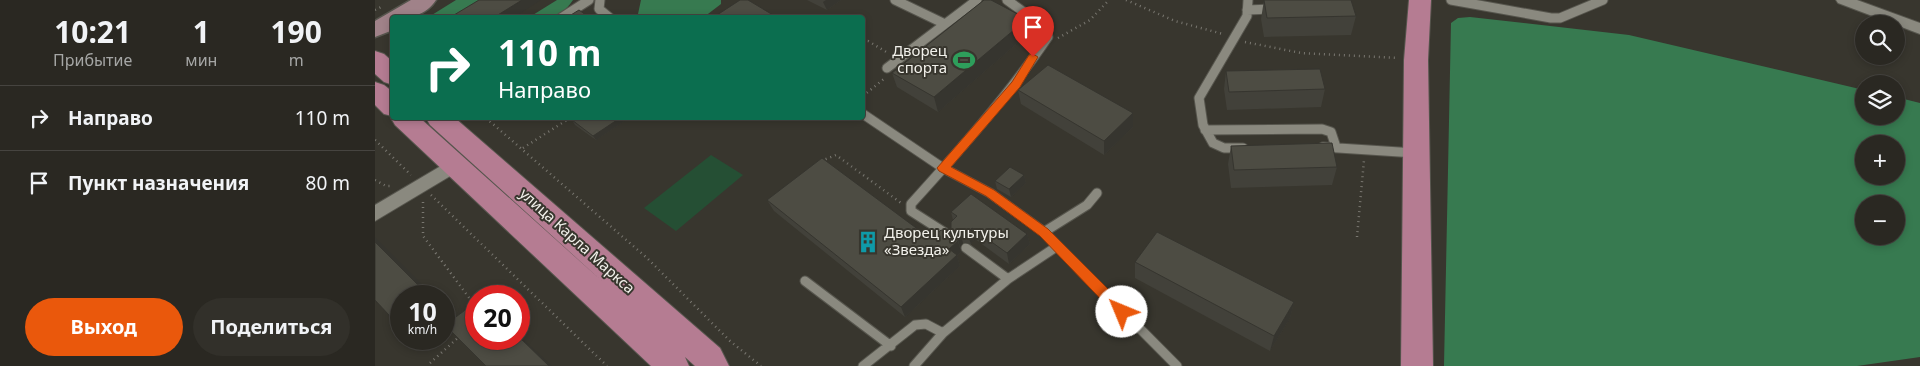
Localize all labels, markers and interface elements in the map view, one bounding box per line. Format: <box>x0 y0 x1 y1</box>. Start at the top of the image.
pin <box>1012 6 1054 57</box>
text: 10:21 <box>54 11 131 52</box>
text: 1 <box>193 11 210 52</box>
text: 190 <box>270 11 322 52</box>
icon: arrive <box>1019 13 1047 41</box>
map controls <box>1855 15 1905 245</box>
button: search <box>1855 15 1905 65</box>
text: 110 m <box>498 29 601 76</box>
icon: right <box>415 35 480 100</box>
place label: Дворец спорта <box>892 40 948 77</box>
sports icon: Дворец спорта <box>951 47 977 73</box>
text: Прибытие <box>53 49 132 71</box>
text: мин <box>185 49 217 71</box>
text: m <box>289 49 304 71</box>
text: Направо <box>498 74 591 104</box>
button: layers <box>1855 75 1905 125</box>
icon: right <box>25 104 53 132</box>
text: Направо <box>68 105 153 131</box>
text: 110 m <box>295 105 350 131</box>
button: + <box>1855 135 1905 185</box>
icon: arrive <box>25 169 53 197</box>
text: Пункт назначения <box>68 170 249 196</box>
text: 80 m <box>306 170 350 196</box>
street label: улица Карла Маркса <box>516 183 640 297</box>
button: − <box>1855 195 1905 245</box>
place label: Дворец культуры «Звезда» <box>884 222 1009 259</box>
building icon: Дворец культуры «Звезда» <box>855 229 881 255</box>
speed limit sign: 20 <box>465 285 530 350</box>
position arrow <box>1095 285 1147 337</box>
text: 10 <box>408 294 437 328</box>
button: Выход <box>25 298 183 356</box>
button: Поделиться <box>193 298 350 356</box>
text: km/h <box>408 321 437 338</box>

